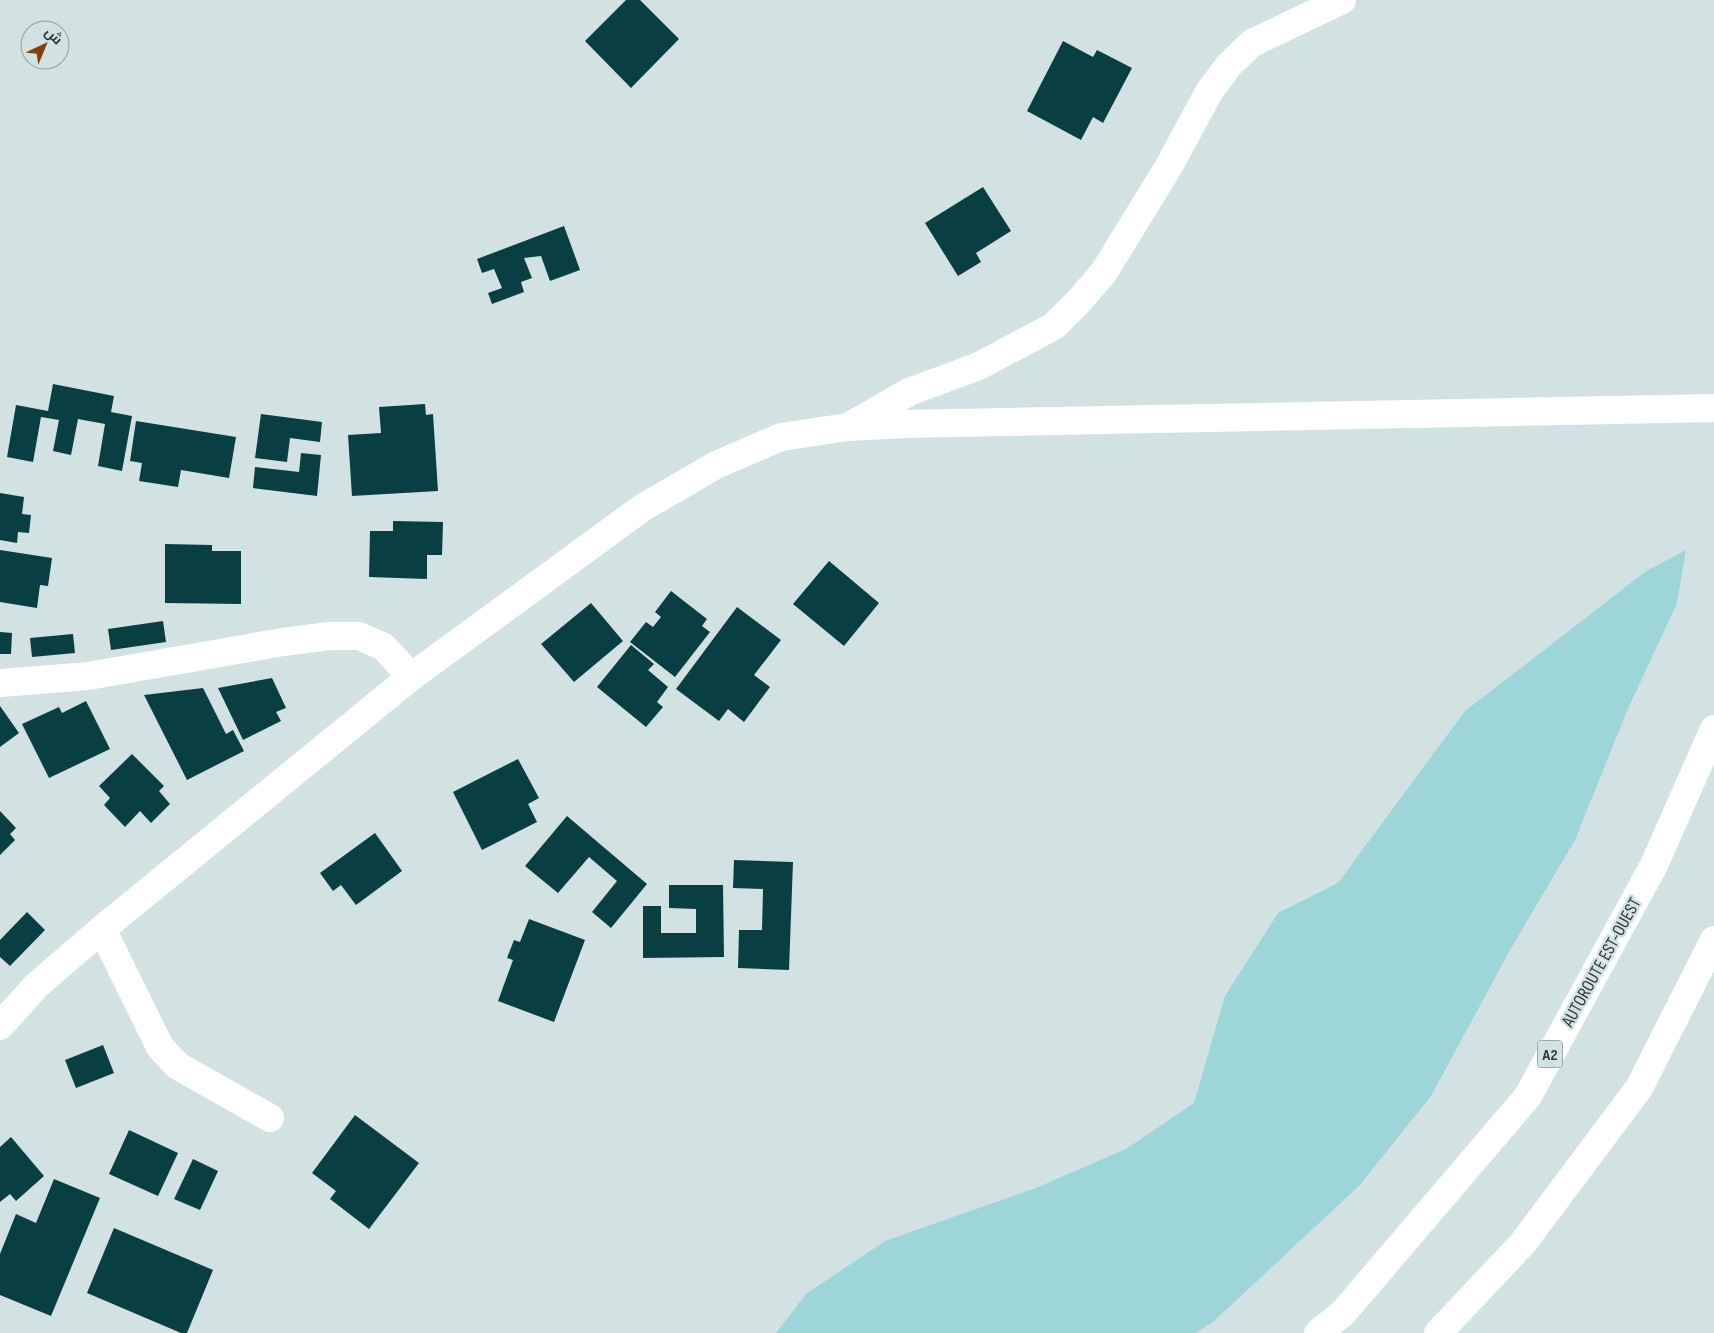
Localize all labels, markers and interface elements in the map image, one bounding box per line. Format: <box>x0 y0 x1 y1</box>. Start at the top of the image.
north arrow <box>20 20 70 70</box>
text: ش <box>41 24 66 48</box>
street label: AUTOROUTE EST-OUEST <box>1557 894 1646 1031</box>
road number: A2 <box>1538 1040 1562 1068</box>

